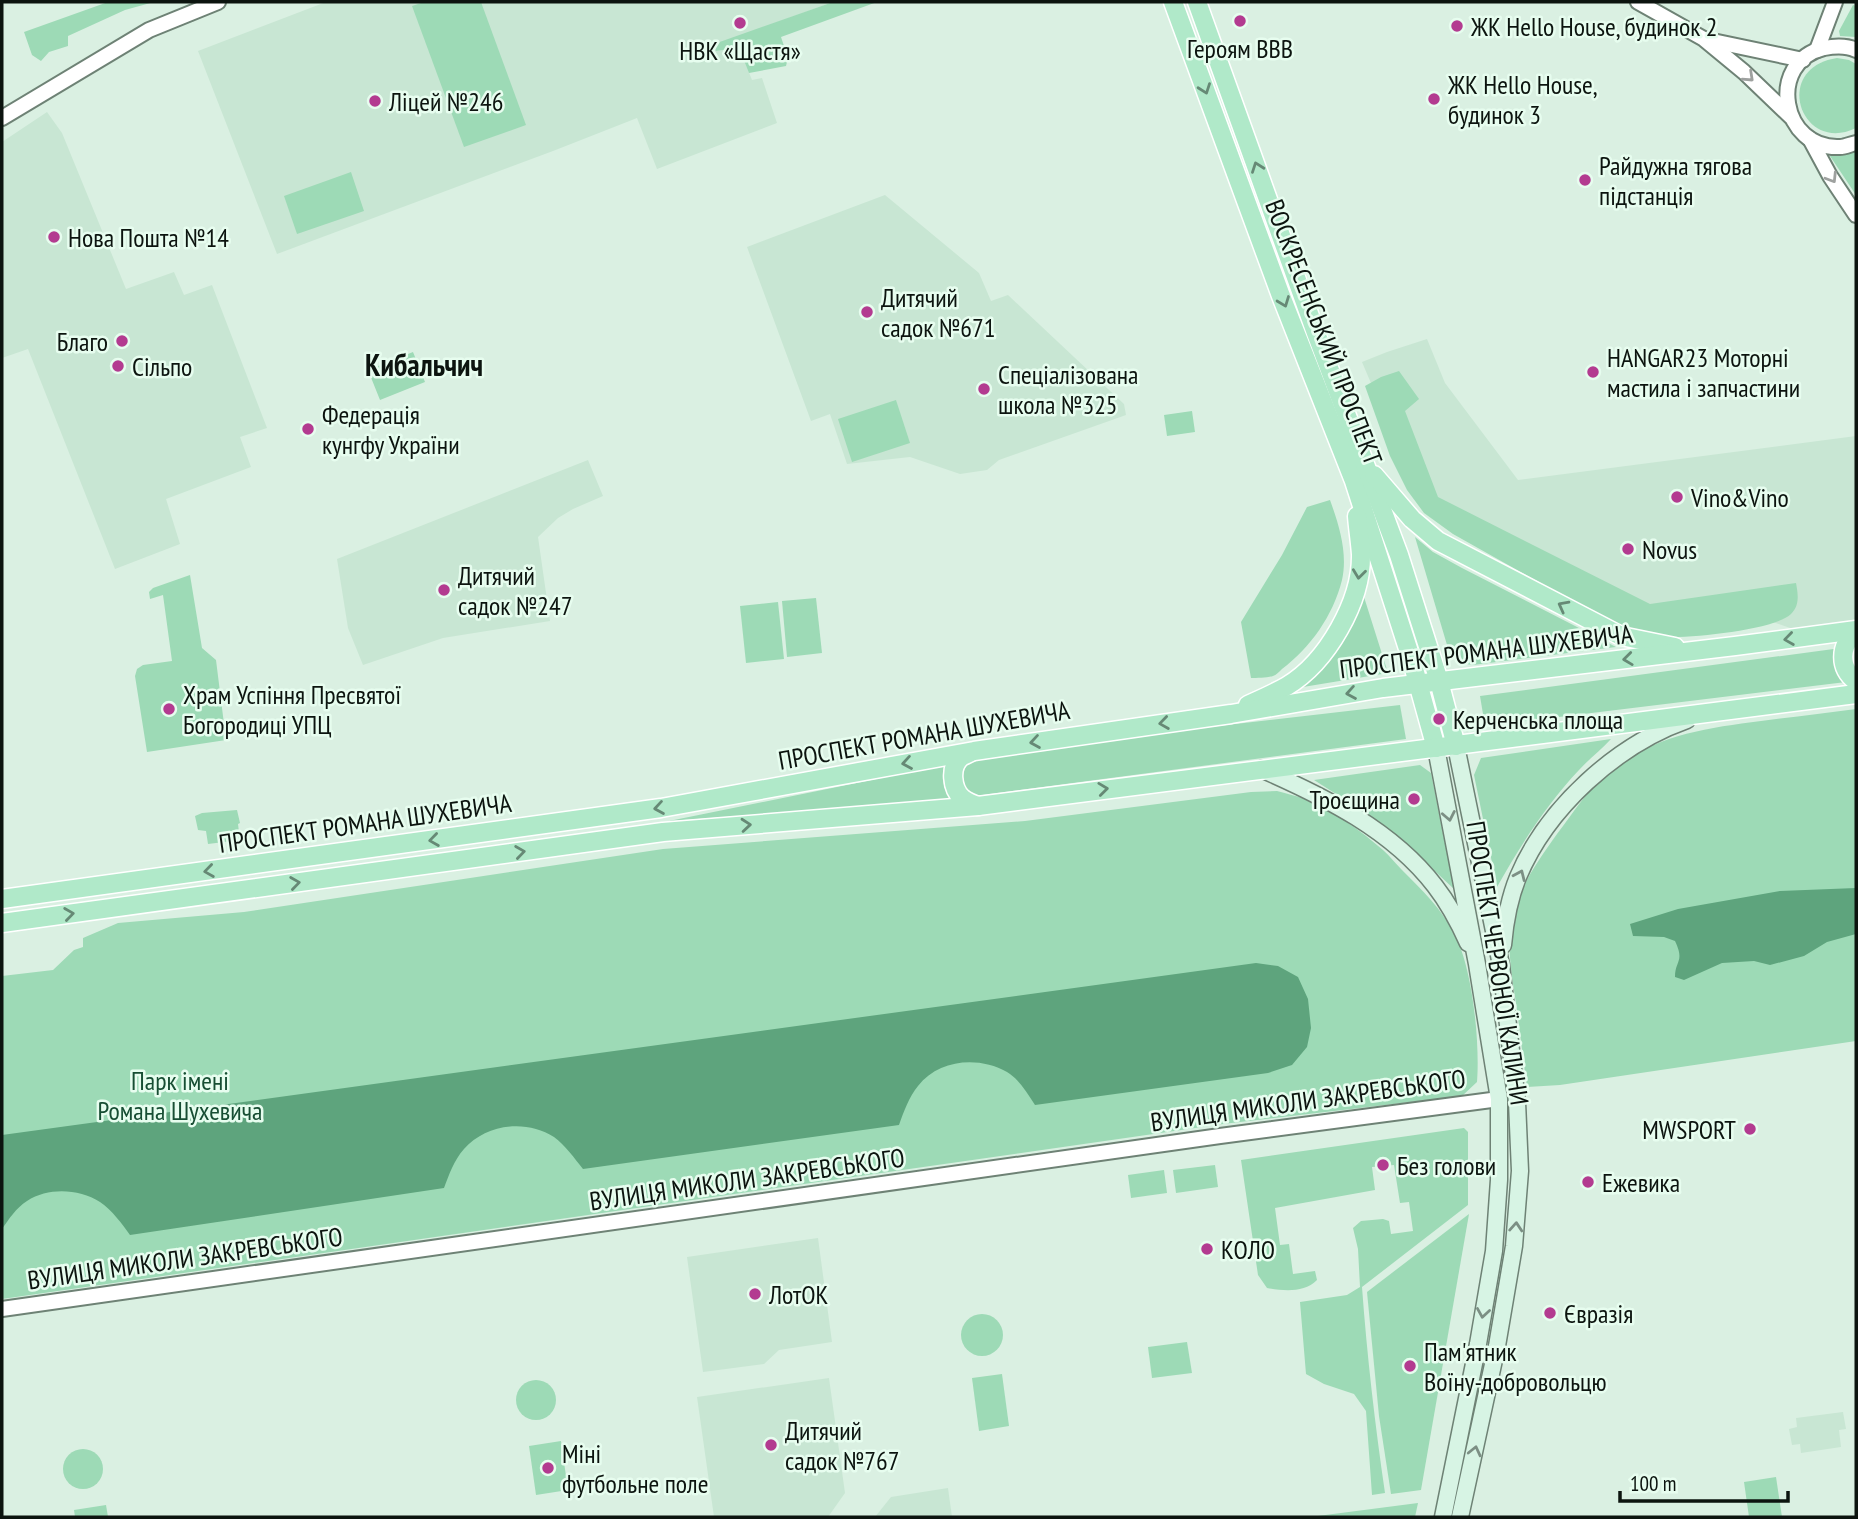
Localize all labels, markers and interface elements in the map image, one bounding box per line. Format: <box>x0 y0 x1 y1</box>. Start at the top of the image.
place label: ЖК Hello House, будинок 2 <box>1470 10 1718 43</box>
marker: Героям ВВВ <box>1232 13 1248 29</box>
marker: НВК «Щастя» <box>732 15 748 31</box>
marker: ЖК Hello House, будинок 2 <box>1449 18 1465 34</box>
place label: Героям ВВВ <box>1187 32 1293 65</box>
place label: НВК «Щастя» <box>679 34 801 67</box>
place label: ЖК Hello House, будинок 3 <box>1447 68 1598 131</box>
one-way arrow <box>1741 69 1754 82</box>
one-way arrow <box>1197 82 1211 94</box>
place label: Ліцей №246 <box>388 85 503 118</box>
marker: ЖК Hello House, будинок 3 <box>1426 91 1442 107</box>
marker: Ліцей №246 <box>367 93 383 109</box>
place label: Райдужна тягова пiдстанцiя <box>1599 149 1752 212</box>
one-way arrow <box>1251 162 1265 174</box>
one-way arrow <box>1823 170 1836 183</box>
marker: Райдужна тягова пiдстанцiя <box>1577 172 1593 188</box>
street label: ВОСКРЕСЕНСЬКИЙ ПРОСПЕКТ <box>1258 195 1390 470</box>
place label: Нова Пошта №14 <box>68 221 229 254</box>
marker: Нова Пошта №14 <box>46 229 62 245</box>
place label: Дитячий садок №671 <box>881 281 995 344</box>
one-way arrow <box>1276 295 1290 308</box>
marker: Дитячий садок №671 <box>859 304 875 320</box>
place label: Благо <box>57 325 108 358</box>
marker: Благо <box>114 333 130 349</box>
place label: HANGAR23 Моторні мастила і запчастини <box>1607 341 1800 404</box>
district label: Кибальчич <box>365 345 483 384</box>
place label: Сільпо <box>132 350 192 383</box>
marker: Сільпо <box>110 358 126 374</box>
place label: Спеціалізована школа №325 <box>998 358 1139 421</box>
marker: HANGAR23 Моторні мастила і запчастини <box>1585 364 1601 380</box>
marker: Спеціалізована школа №325 <box>976 381 992 397</box>
place label: Федерація кунгфу України <box>322 398 460 461</box>
marker: Федерація кунгфу України <box>300 421 316 437</box>
place label: Vino&Vino <box>1690 481 1789 514</box>
marker: Vino&Vino <box>1669 489 1685 505</box>
place label: Novus <box>1642 533 1697 566</box>
marker: Novus <box>1620 541 1636 557</box>
place label: Дитячий садок №247 <box>458 559 572 622</box>
one-way arrow <box>1351 568 1366 579</box>
marker: Дитячий садок №247 <box>436 582 452 598</box>
one-way arrow <box>1558 601 1570 614</box>
street label: ПРОСПЕКТ РОМАНА ШУХЕВИЧА <box>1338 617 1635 685</box>
one-way arrow <box>1783 631 1794 646</box>
one-way arrow <box>1622 651 1634 666</box>
place label: Храм Успіння Пресвятої Богородиці УПЦ <box>183 678 401 741</box>
one-way arrow <box>1345 685 1357 700</box>
street label: ПРОСПЕКТ РОМАНА ШУХЕВИЧА <box>776 693 1073 777</box>
marker: Храм Успіння Пресвятої Богородиці УПЦ <box>161 701 177 717</box>
place label: Керченська площа <box>1453 703 1623 736</box>
marker: Керченська площа <box>1431 711 1447 727</box>
one-way arrow <box>1158 715 1170 730</box>
one-way arrow <box>1030 734 1041 749</box>
one-way arrow <box>901 755 913 770</box>
one-way arrow <box>1098 782 1109 797</box>
place label: Троєщина <box>1309 783 1400 816</box>
street label: ПРОСПЕКТ РОМАНА ШУХЕВИЧА <box>217 786 514 860</box>
marker: Троєщина <box>1406 791 1422 807</box>
one-way arrow <box>653 801 665 816</box>
one-way arrow <box>1441 810 1456 822</box>
one-way arrow <box>741 818 752 833</box>
street label: ПРОСПЕКТ ЧЕРВОНОЇ КАЛИНИ <box>1459 819 1537 1107</box>
one-way arrow <box>428 832 440 847</box>
one-way arrow <box>514 845 526 860</box>
one-way arrow <box>203 863 215 878</box>
one-way arrow <box>1512 870 1526 882</box>
one-way arrow <box>289 876 301 891</box>
one-way arrow <box>64 907 75 922</box>
street label: ВУЛИЦЯ МИКОЛИ ЗАКРЕВСЬКОГО <box>1148 1062 1468 1138</box>
park label: Парк імені Романа Шухевича <box>98 1064 262 1127</box>
place label: MWSPORT <box>1642 1113 1736 1146</box>
marker: MWSPORT <box>1742 1121 1758 1137</box>
street label: ВУЛИЦЯ МИКОЛИ ЗАКРЕВСЬКОГО <box>587 1141 907 1217</box>
place label: Без голови <box>1397 1149 1496 1182</box>
marker: Без голови <box>1375 1157 1391 1173</box>
place label: Ежевика <box>1602 1166 1680 1199</box>
marker: Ежевика <box>1580 1174 1596 1190</box>
street label: ВУЛИЦЯ МИКОЛИ ЗАКРЕВСЬКОГО <box>25 1220 345 1296</box>
one-way arrow <box>1508 1221 1523 1232</box>
place label: КОЛО <box>1221 1233 1275 1266</box>
marker: КОЛО <box>1199 1241 1215 1257</box>
place label: ЛотОК <box>768 1278 829 1311</box>
marker: ЛотОК <box>747 1286 763 1302</box>
place label: Євразія <box>1564 1297 1633 1330</box>
marker: Євразія <box>1542 1305 1558 1321</box>
one-way arrow <box>1476 1308 1491 1319</box>
place label: Пам'ятник Воїну-добровольцю <box>1424 1335 1607 1398</box>
marker: Пам'ятник Воїну-добровольцю <box>1402 1358 1418 1374</box>
place label: Дитячий садок №767 <box>785 1414 899 1477</box>
place label: Міні футбольне поле <box>562 1437 708 1500</box>
marker: Дитячий садок №767 <box>763 1437 779 1453</box>
one-way arrow <box>1466 1445 1481 1457</box>
marker: Міні футбольне поле <box>540 1460 556 1476</box>
scale bar <box>1620 1460 1788 1504</box>
text: 100 m <box>1630 1470 1676 1497</box>

